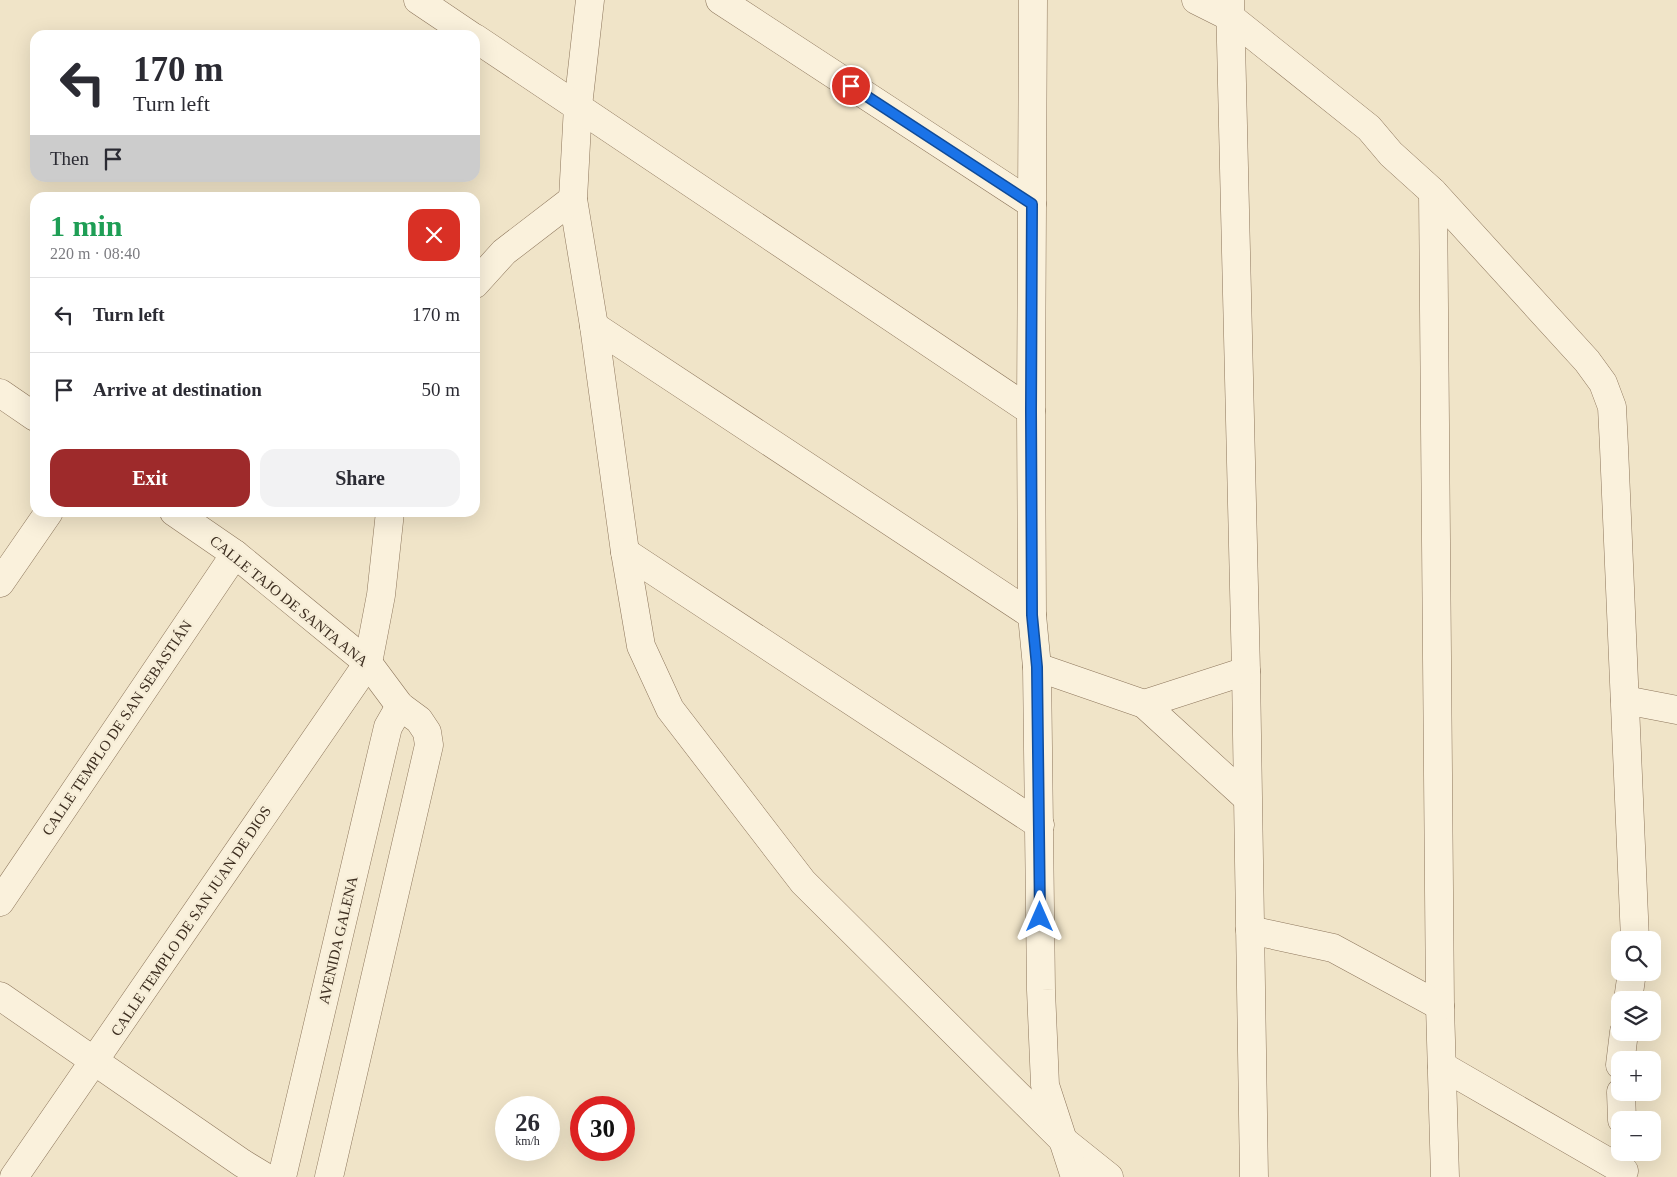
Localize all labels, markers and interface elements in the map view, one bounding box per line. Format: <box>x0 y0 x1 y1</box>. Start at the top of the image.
icon: left <box>50 50 115 115</box>
text: 170 m <box>133 50 223 89</box>
pin <box>830 65 872 107</box>
icon: arrive <box>837 72 865 100</box>
text: Turn left <box>133 91 210 116</box>
icon: arrive <box>99 145 127 173</box>
text: Then <box>50 148 89 169</box>
text: 1 min <box>50 209 123 242</box>
button: close <box>408 209 460 261</box>
text: 220 m · 08:40 <box>50 245 140 262</box>
icon: left <box>50 301 78 329</box>
text: Turn left <box>93 304 165 325</box>
text: 170 m <box>412 304 460 325</box>
icon: arrive <box>50 376 78 404</box>
text: Arrive at destination <box>93 379 262 400</box>
text: 50 m <box>421 379 460 400</box>
button: Exit <box>50 449 250 507</box>
button: Share <box>260 449 460 507</box>
street label: CALLE TAJO DE SANTA ANA <box>207 532 371 670</box>
street label: CALLE TEMPLO DE SAN SEBASTIÁN <box>39 617 195 838</box>
street label: CALLE TEMPLO DE SAN JUAN DE DIOS <box>108 803 274 1039</box>
street label: AVENIDA GALENA <box>315 874 361 1006</box>
position arrow <box>1013 890 1065 942</box>
map controls <box>1611 931 1661 1161</box>
button: search <box>1611 931 1661 981</box>
button: layers <box>1611 991 1661 1041</box>
button: + <box>1611 1051 1661 1101</box>
speed limit sign: 30 <box>570 1096 635 1161</box>
text: 26 <box>515 1109 540 1136</box>
button: − <box>1611 1111 1661 1161</box>
text: km/h <box>515 1134 540 1148</box>

